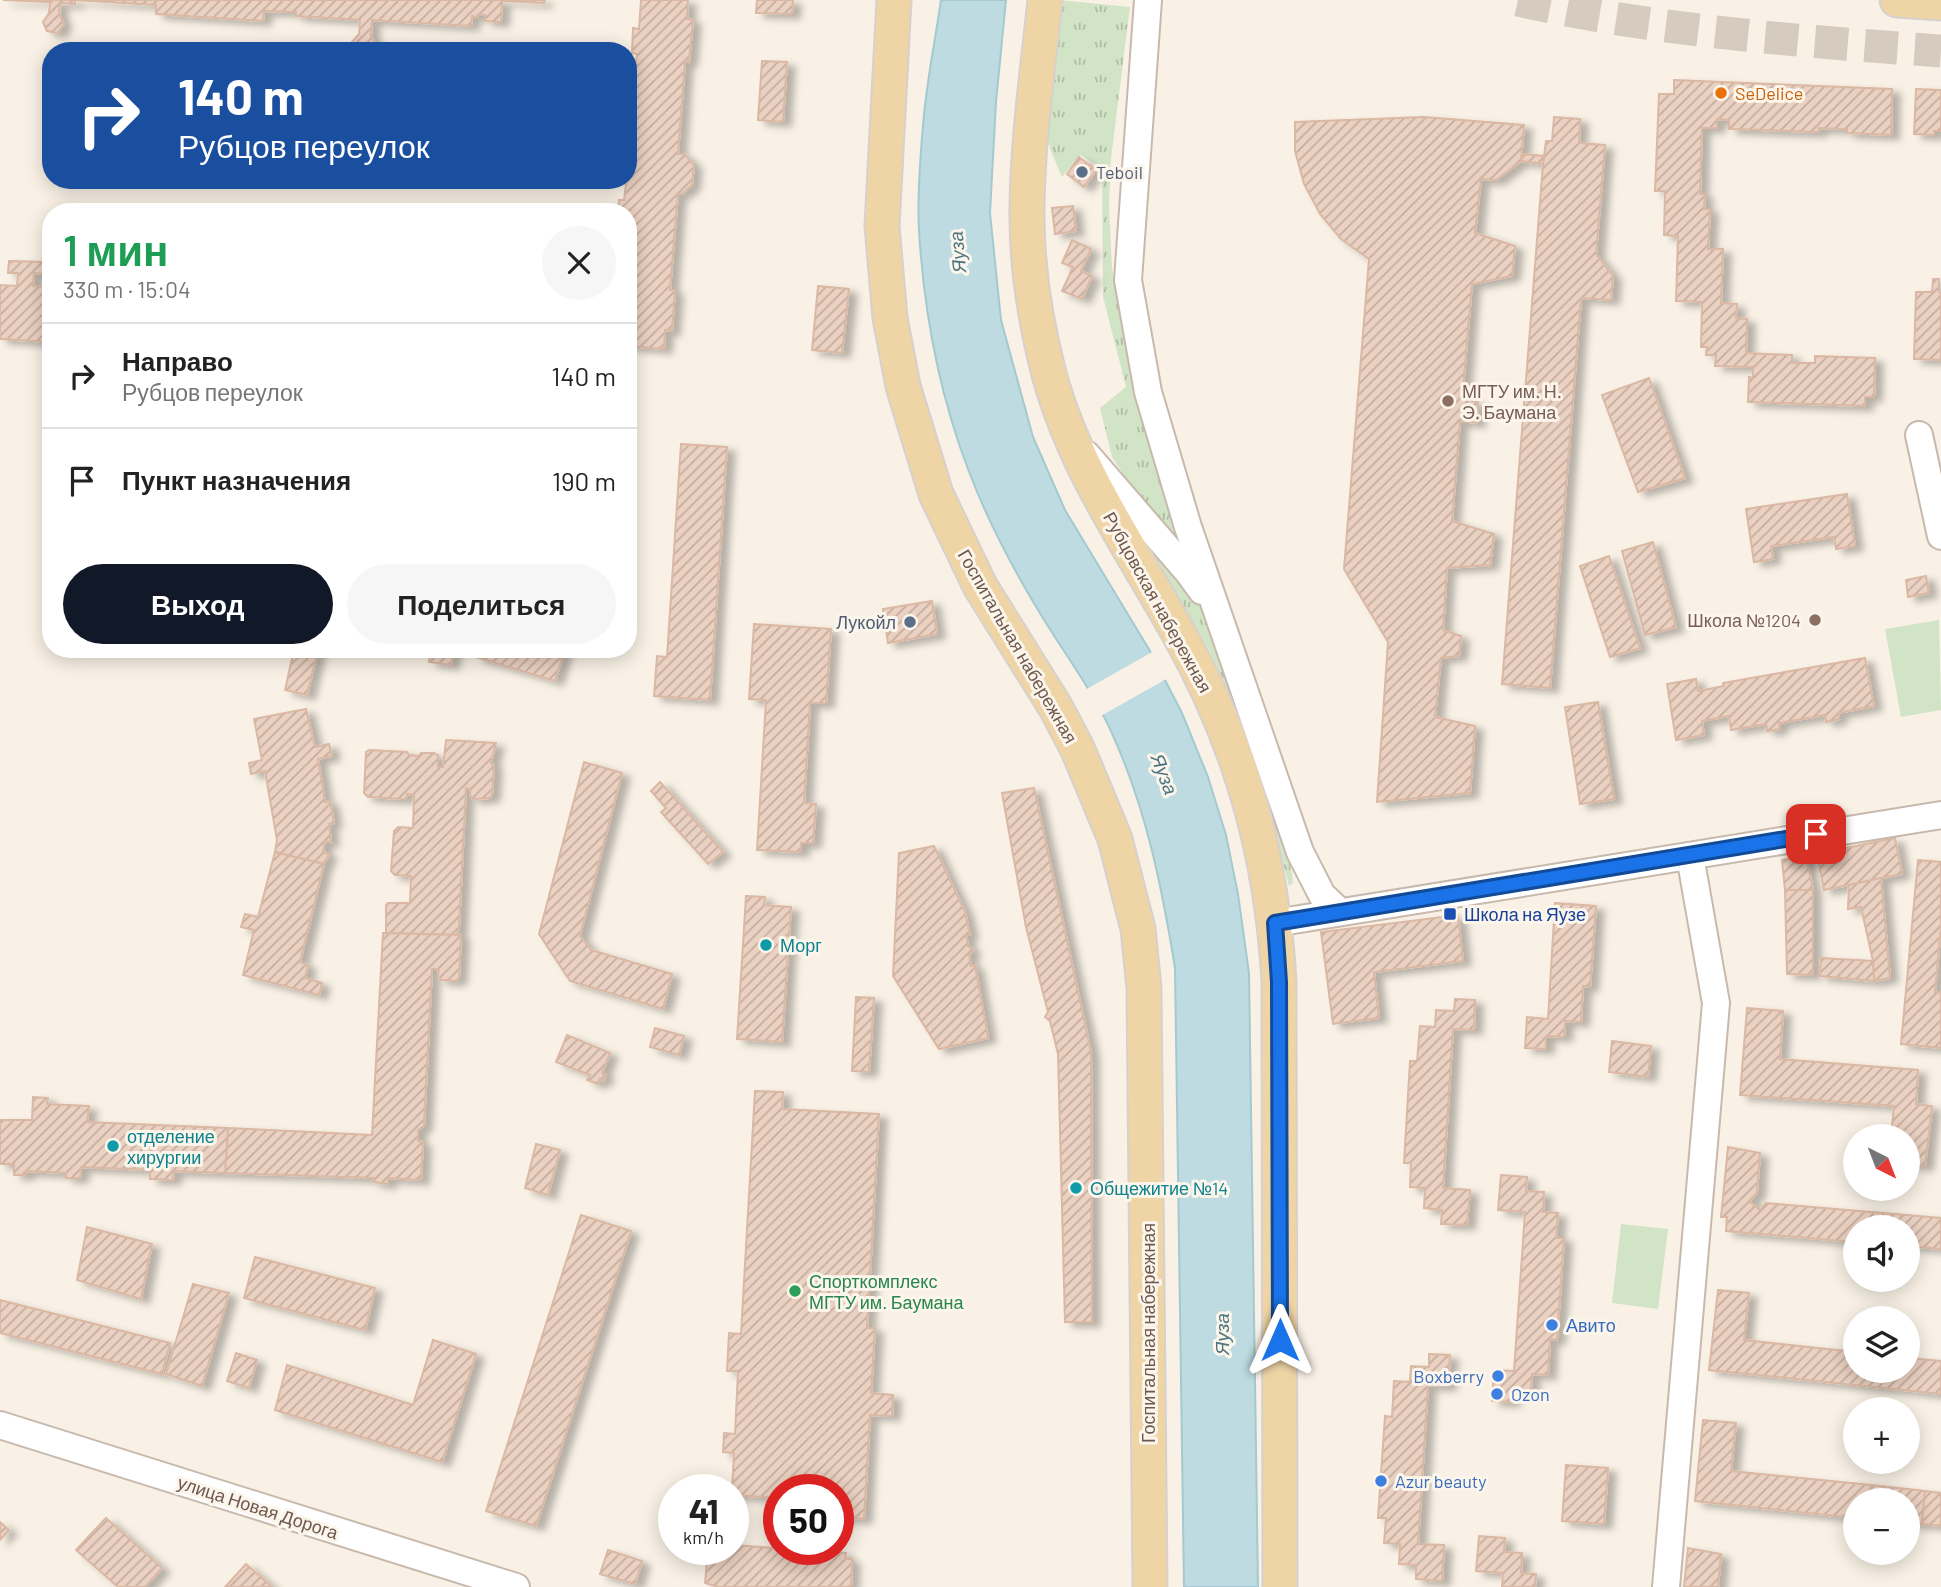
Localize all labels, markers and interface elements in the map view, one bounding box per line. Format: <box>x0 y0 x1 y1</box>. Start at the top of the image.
text: 140 m <box>178 66 304 125</box>
icon: right <box>63 70 154 161</box>
place label: SeDelice <box>1735 82 1803 104</box>
marker: SeDelice <box>1713 85 1729 101</box>
text: Рубцов переулок <box>178 126 430 164</box>
place label: Teboil <box>1096 161 1143 183</box>
marker: Teboil <box>1074 164 1090 180</box>
text: 1 мин <box>63 224 168 274</box>
button: close <box>542 226 616 300</box>
water label: Яуза <box>944 230 970 275</box>
text: 330 m · 15:04 <box>63 275 191 303</box>
text: Направо <box>122 345 233 376</box>
icon: right <box>63 357 101 395</box>
text: 140 m <box>551 360 616 391</box>
text: Рубцов переулок <box>122 378 303 406</box>
place label: МГТУ им. Н. Э. Баумана <box>1462 380 1562 423</box>
marker: МГТУ им. Н. Э. Баумана <box>1440 393 1456 409</box>
icon: arrive <box>63 462 101 500</box>
text: Пункт назначения <box>122 464 351 495</box>
text: 190 m <box>552 465 616 496</box>
street label: Рубцовская набережная <box>1099 508 1217 696</box>
street label: Госпитальная набережная <box>953 545 1083 747</box>
button: Выход <box>63 564 333 644</box>
button: Поделиться <box>347 564 616 644</box>
place label: Школа №1204 <box>1687 609 1801 631</box>
place label: Лукойл <box>836 611 896 633</box>
marker: Школа №1204 <box>1807 612 1823 628</box>
marker: Лукойл <box>902 614 918 630</box>
water label: Яуза <box>1146 750 1183 798</box>
pin <box>1786 804 1846 864</box>
icon: arrive <box>1797 815 1835 853</box>
place label: Школа на Яузе <box>1464 903 1586 925</box>
marker: Школа на Яузе <box>1442 906 1458 922</box>
place label: Морг <box>780 934 822 956</box>
marker: Морг <box>758 937 774 953</box>
north arrow <box>1843 1124 1920 1200</box>
map controls <box>1843 1124 1920 1565</box>
place label: отделение хирургии <box>127 1125 215 1168</box>
marker: отделение хирургии <box>105 1138 121 1154</box>
place label: Общежитие №14 <box>1090 1177 1228 1199</box>
marker: Общежитие №14 <box>1068 1180 1084 1196</box>
button: sound <box>1843 1215 1920 1292</box>
street label: Госпитальная набережная <box>1137 1223 1159 1443</box>
place label: Спорткомплекс МГТУ им. Баумана <box>809 1270 965 1313</box>
marker: Спорткомплекс МГТУ им. Баумана <box>787 1283 803 1299</box>
position arrow <box>1243 1303 1317 1377</box>
button: layers <box>1843 1306 1920 1383</box>
water label: Яуза <box>1210 1313 1233 1356</box>
place label: Авито <box>1566 1314 1616 1336</box>
marker: Авито <box>1544 1317 1560 1333</box>
place label: Boxberry <box>1413 1365 1484 1387</box>
marker: Boxberry <box>1490 1368 1506 1384</box>
place label: Ozon <box>1511 1383 1550 1405</box>
marker: Ozon <box>1489 1386 1505 1402</box>
button: + <box>1843 1397 1920 1474</box>
place label: Azur beauty <box>1395 1470 1487 1492</box>
street label: улица Новая Дорога <box>175 1471 342 1544</box>
marker: Azur beauty <box>1373 1473 1389 1489</box>
speed limit sign: 50 <box>763 1474 854 1565</box>
button: − <box>1843 1488 1920 1565</box>
text: 41 <box>688 1489 719 1531</box>
text: km/h <box>683 1526 724 1548</box>

